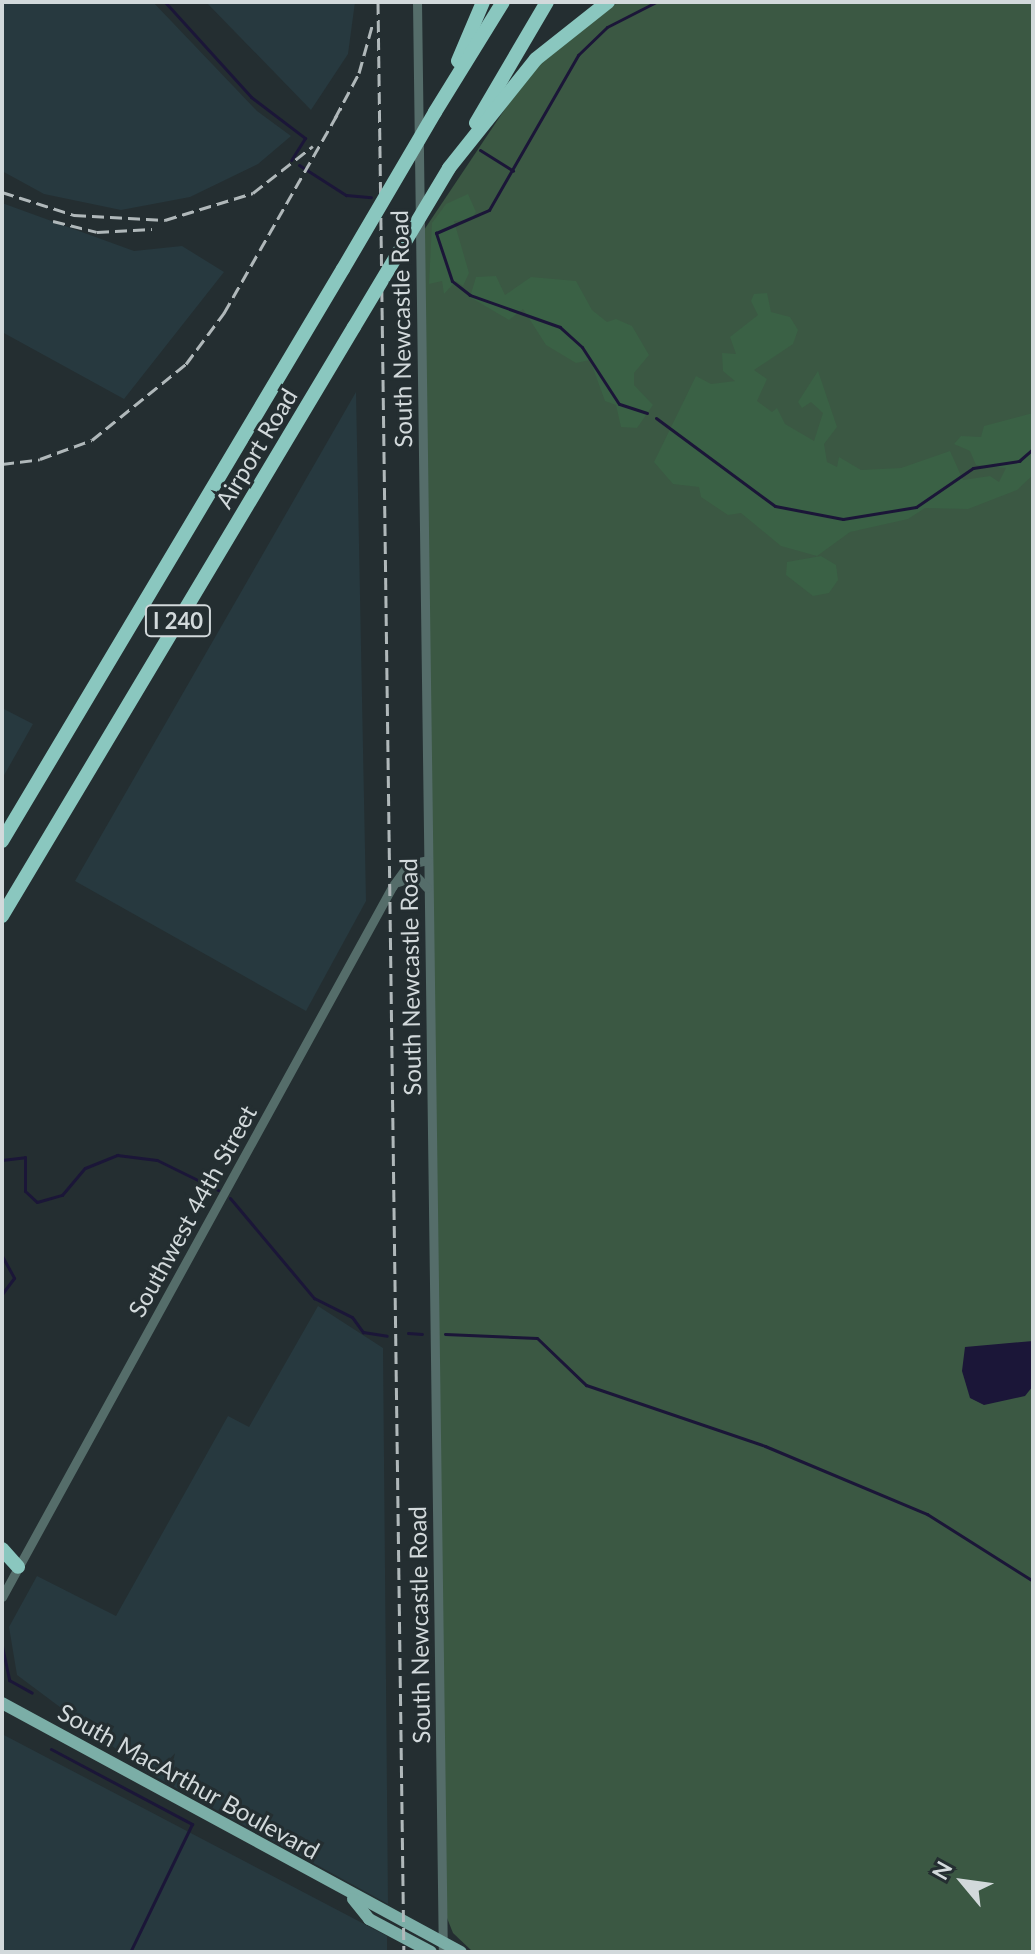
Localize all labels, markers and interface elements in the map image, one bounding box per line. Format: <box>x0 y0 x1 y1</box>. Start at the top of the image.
street label: South Newcastle Road <box>385 210 417 448</box>
street label: Airport Road <box>209 383 303 513</box>
road number: I 240 <box>144 603 212 639</box>
street label: South Newcastle Road <box>394 858 426 1096</box>
street label: Southwest 44th Street <box>122 1100 262 1322</box>
street label: South Newcastle Road <box>403 1506 435 1744</box>
street label: South MacArthur Boulevard <box>53 1697 325 1865</box>
north arrow <box>923 1842 1003 1922</box>
text: N <box>926 1856 957 1884</box>

